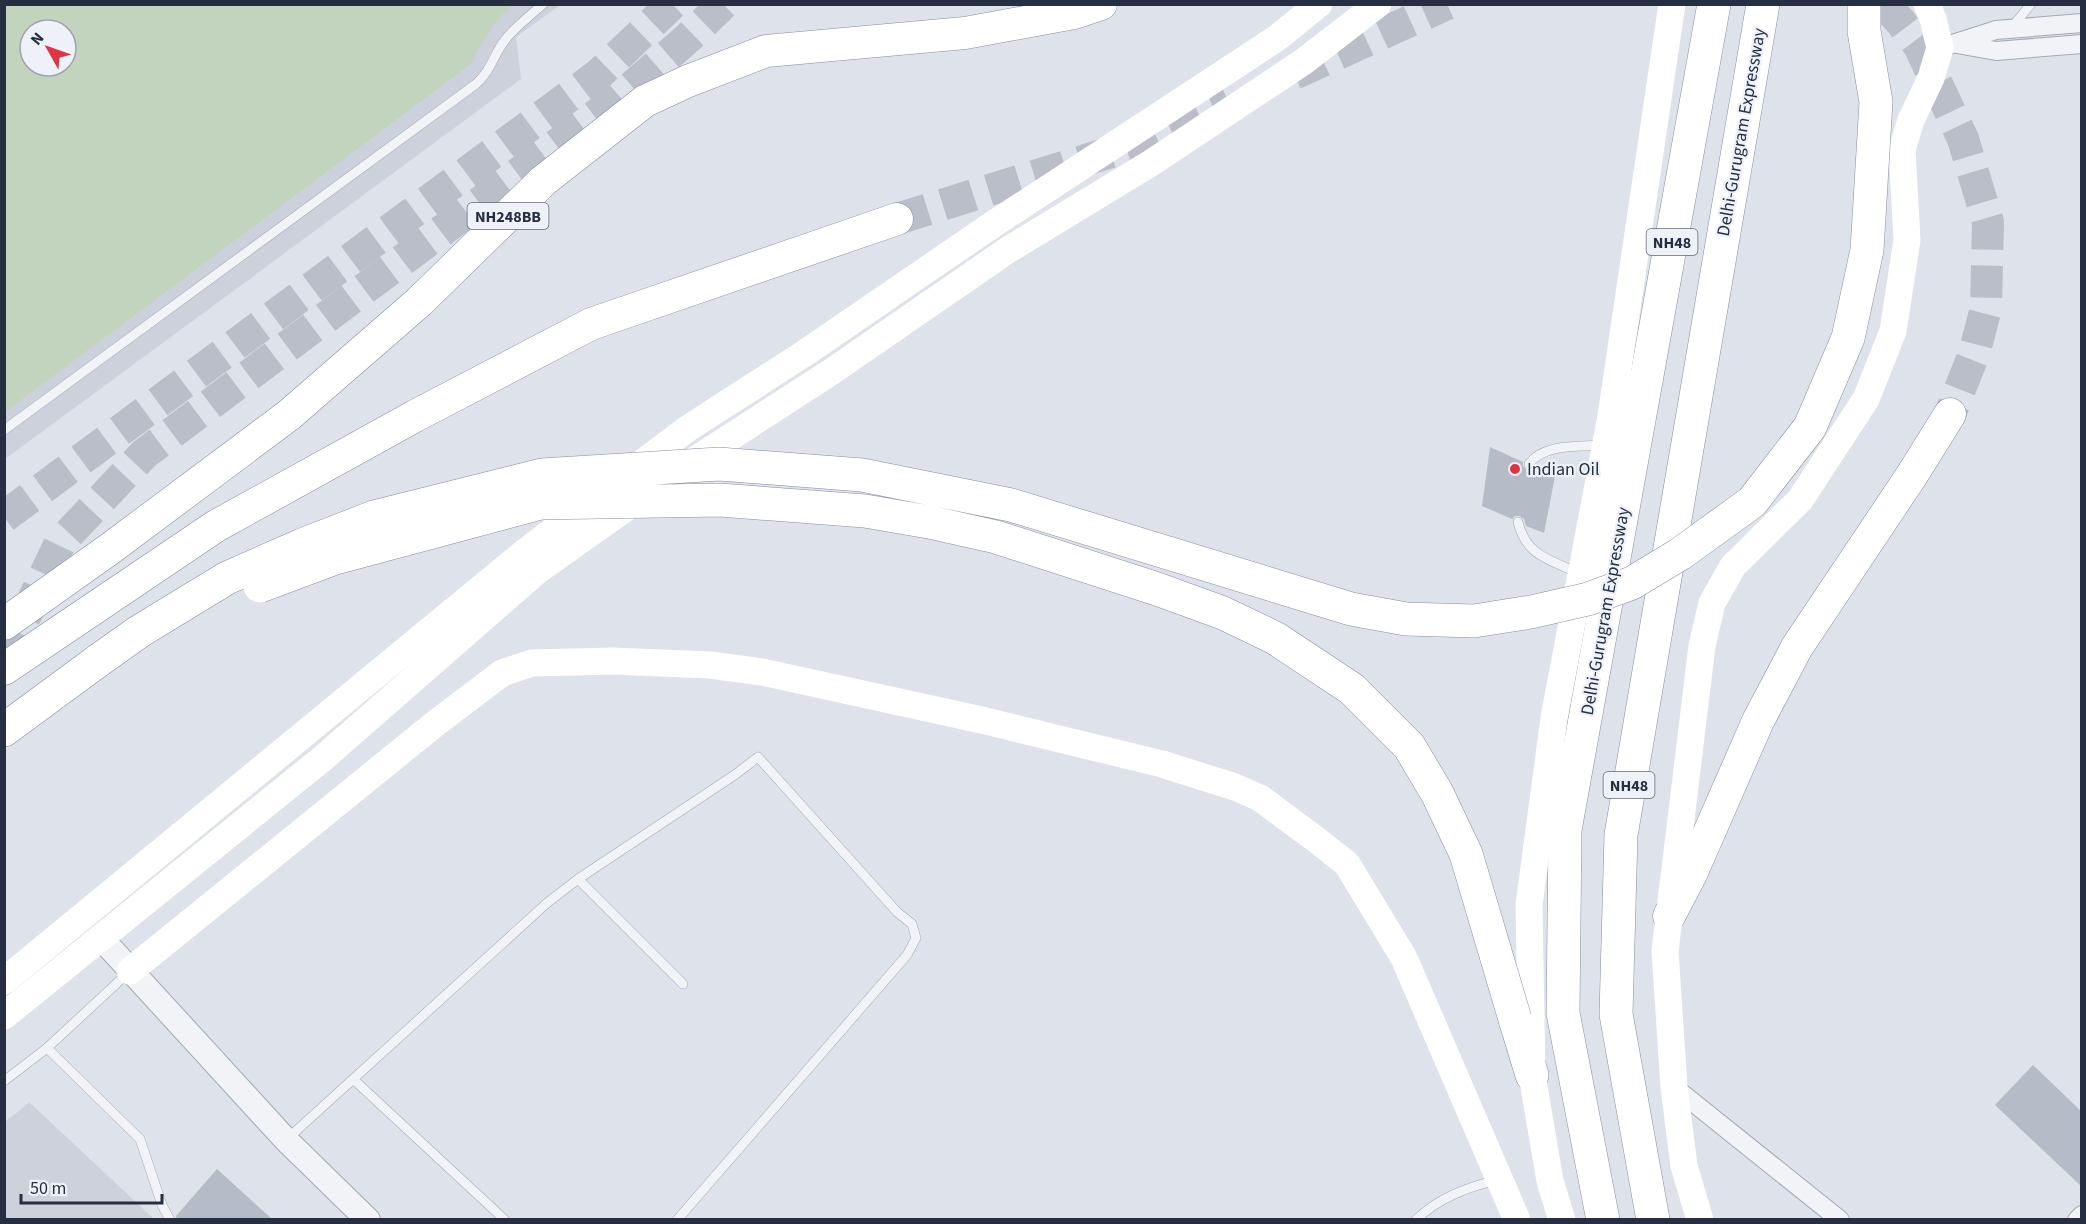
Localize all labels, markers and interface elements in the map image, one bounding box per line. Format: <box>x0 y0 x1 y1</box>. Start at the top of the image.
north arrow <box>18 18 78 78</box>
street label: Delhi-Gurugram Expressway <box>1711 25 1772 238</box>
text: N <box>25 28 49 50</box>
road number: NH248BB <box>468 203 548 229</box>
road number: NH48 <box>1646 229 1698 255</box>
place label: Indian Oil <box>1527 457 1600 482</box>
marker: Indian Oil <box>1508 462 1522 476</box>
street label: Delhi-Gurugram Expressway <box>1575 504 1636 717</box>
road number: NH48 <box>1604 772 1654 798</box>
scale bar <box>21 1167 162 1205</box>
text: 50 m <box>30 1176 66 1201</box>

